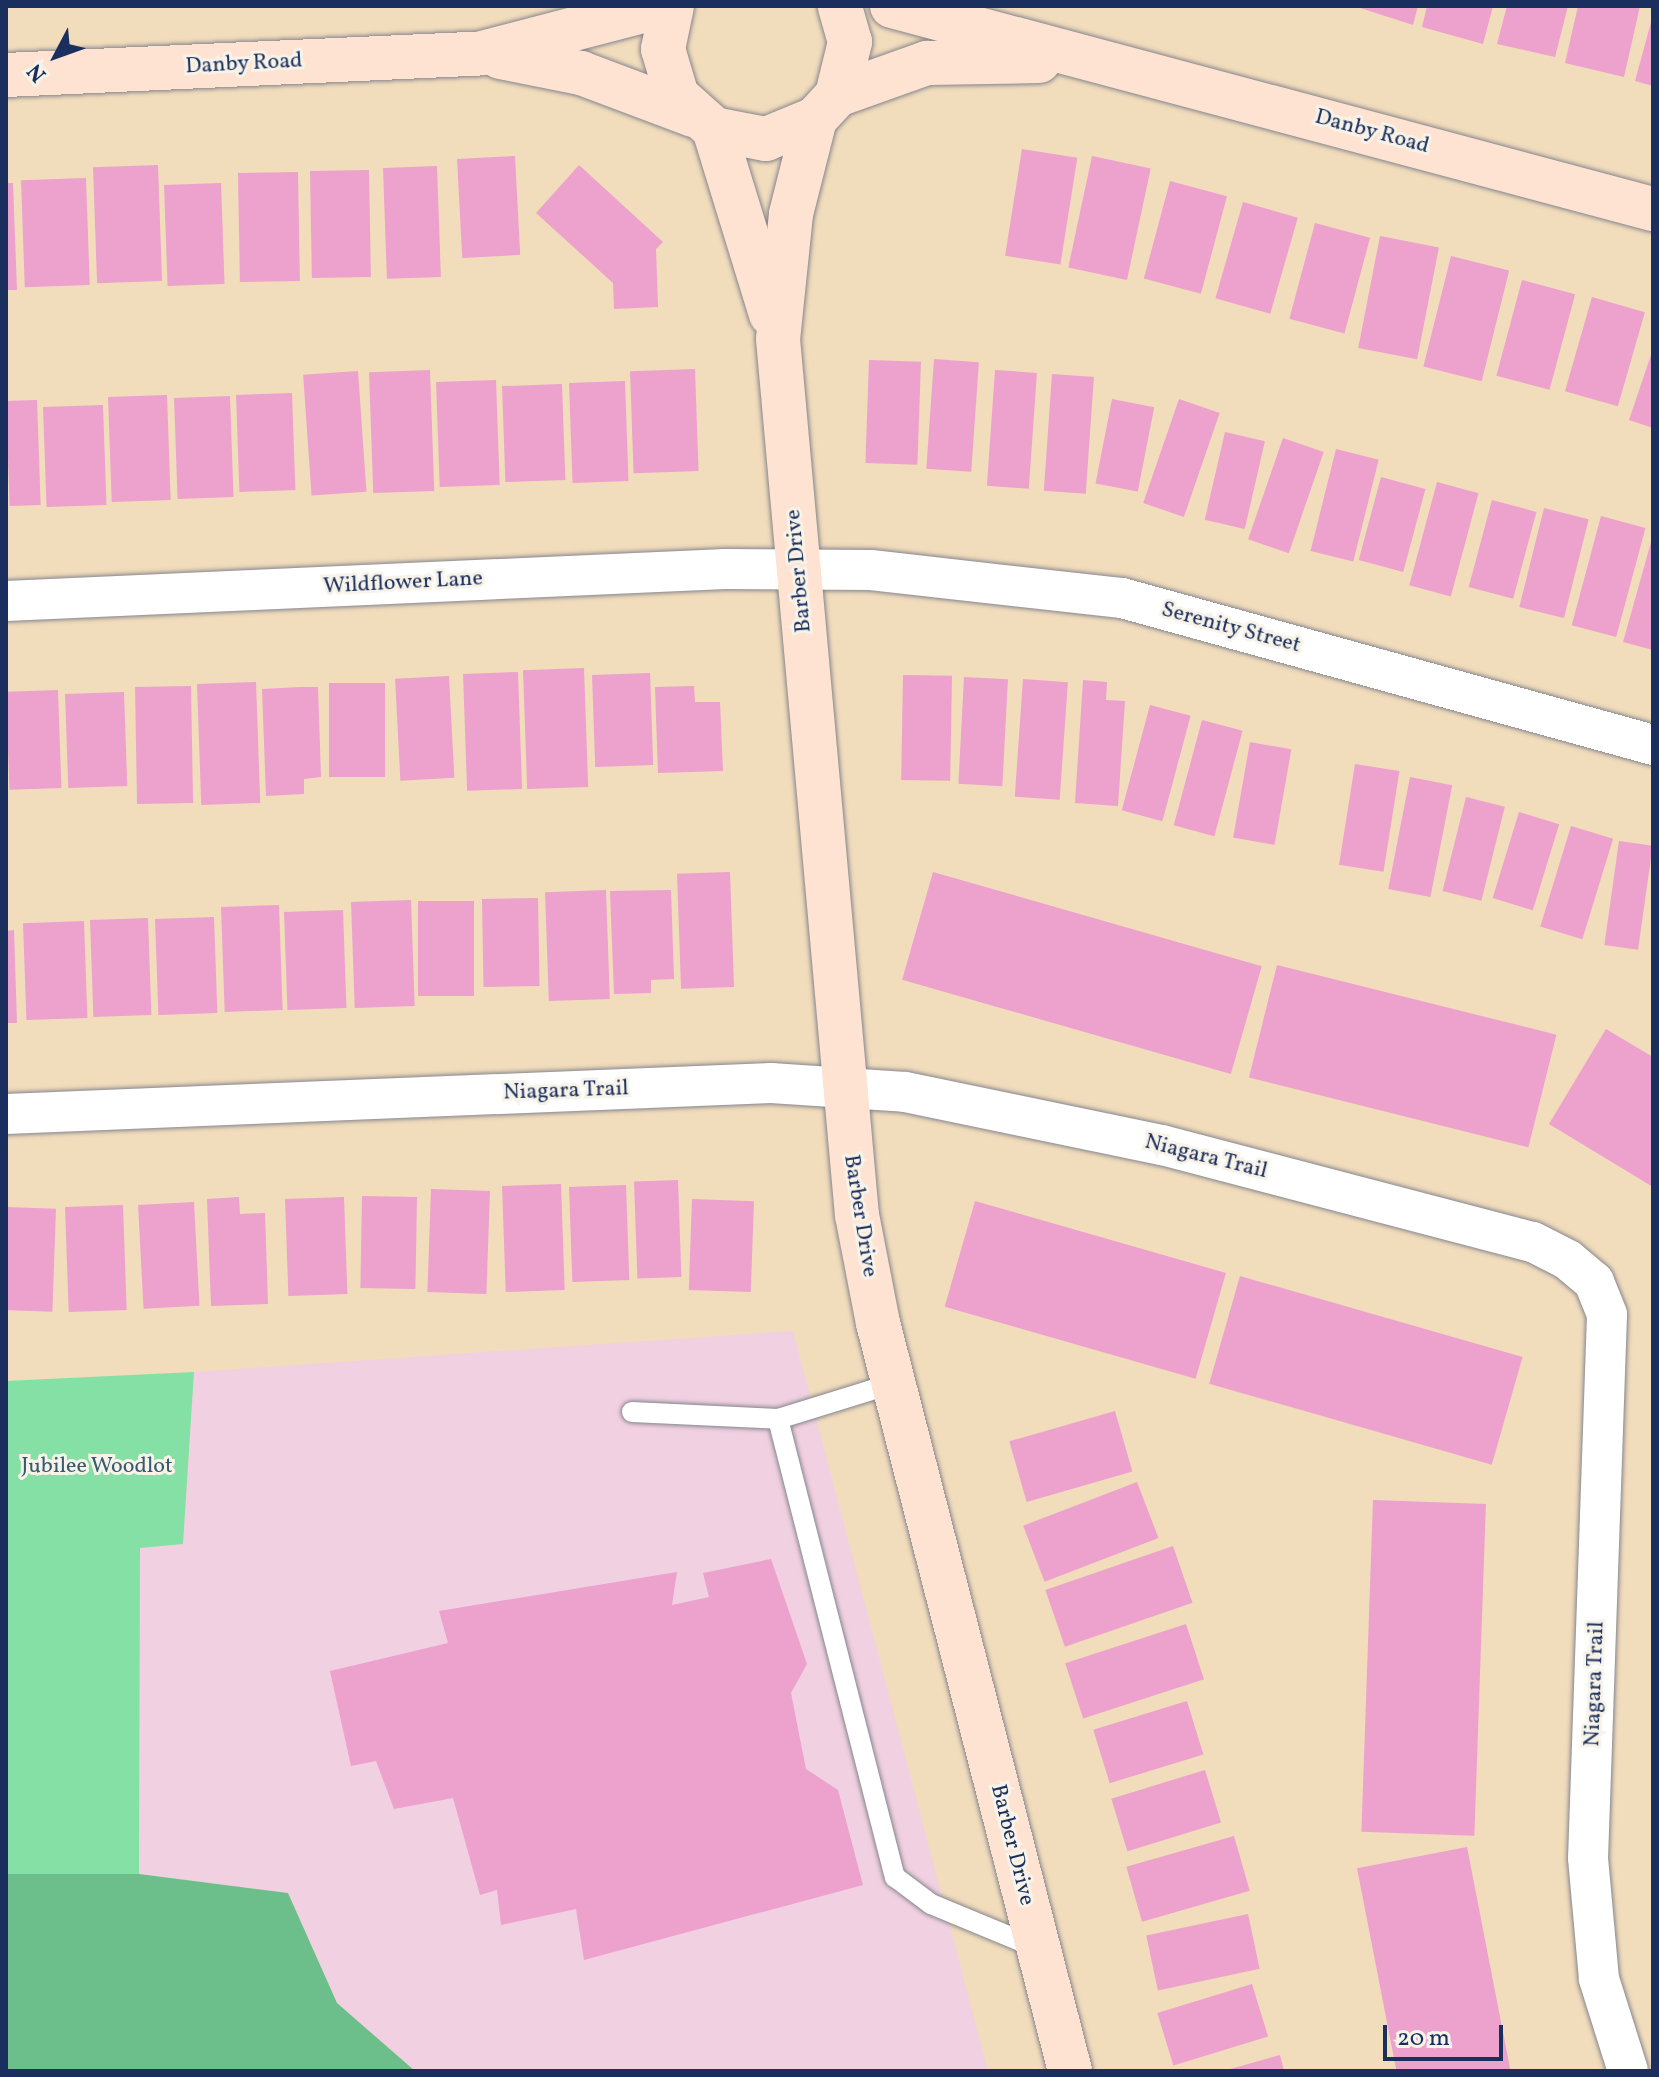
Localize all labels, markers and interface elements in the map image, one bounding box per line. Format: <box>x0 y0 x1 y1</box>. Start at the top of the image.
north arrow <box>16 16 96 96</box>
street label: Danby Road <box>184 48 304 80</box>
text: N <box>21 56 54 88</box>
street label: Danby Road <box>1312 104 1432 160</box>
street label: Barber Drive <box>780 508 818 634</box>
street label: Wildflower Lane <box>322 566 484 600</box>
street label: Serenity Street <box>1158 597 1304 659</box>
street label: Niagara Trail <box>503 1076 629 1106</box>
street label: Niagara Trail <box>1142 1129 1270 1185</box>
street label: Barber Drive <box>837 1153 883 1279</box>
park label: Jubilee Woodlot <box>21 1454 173 1480</box>
street label: Niagara Trail <box>1580 1621 1610 1747</box>
street label: Barber Drive <box>984 1782 1040 1908</box>
scale bar <box>1387 2009 1507 2059</box>
text: 20 m <box>1397 2022 1450 2056</box>

